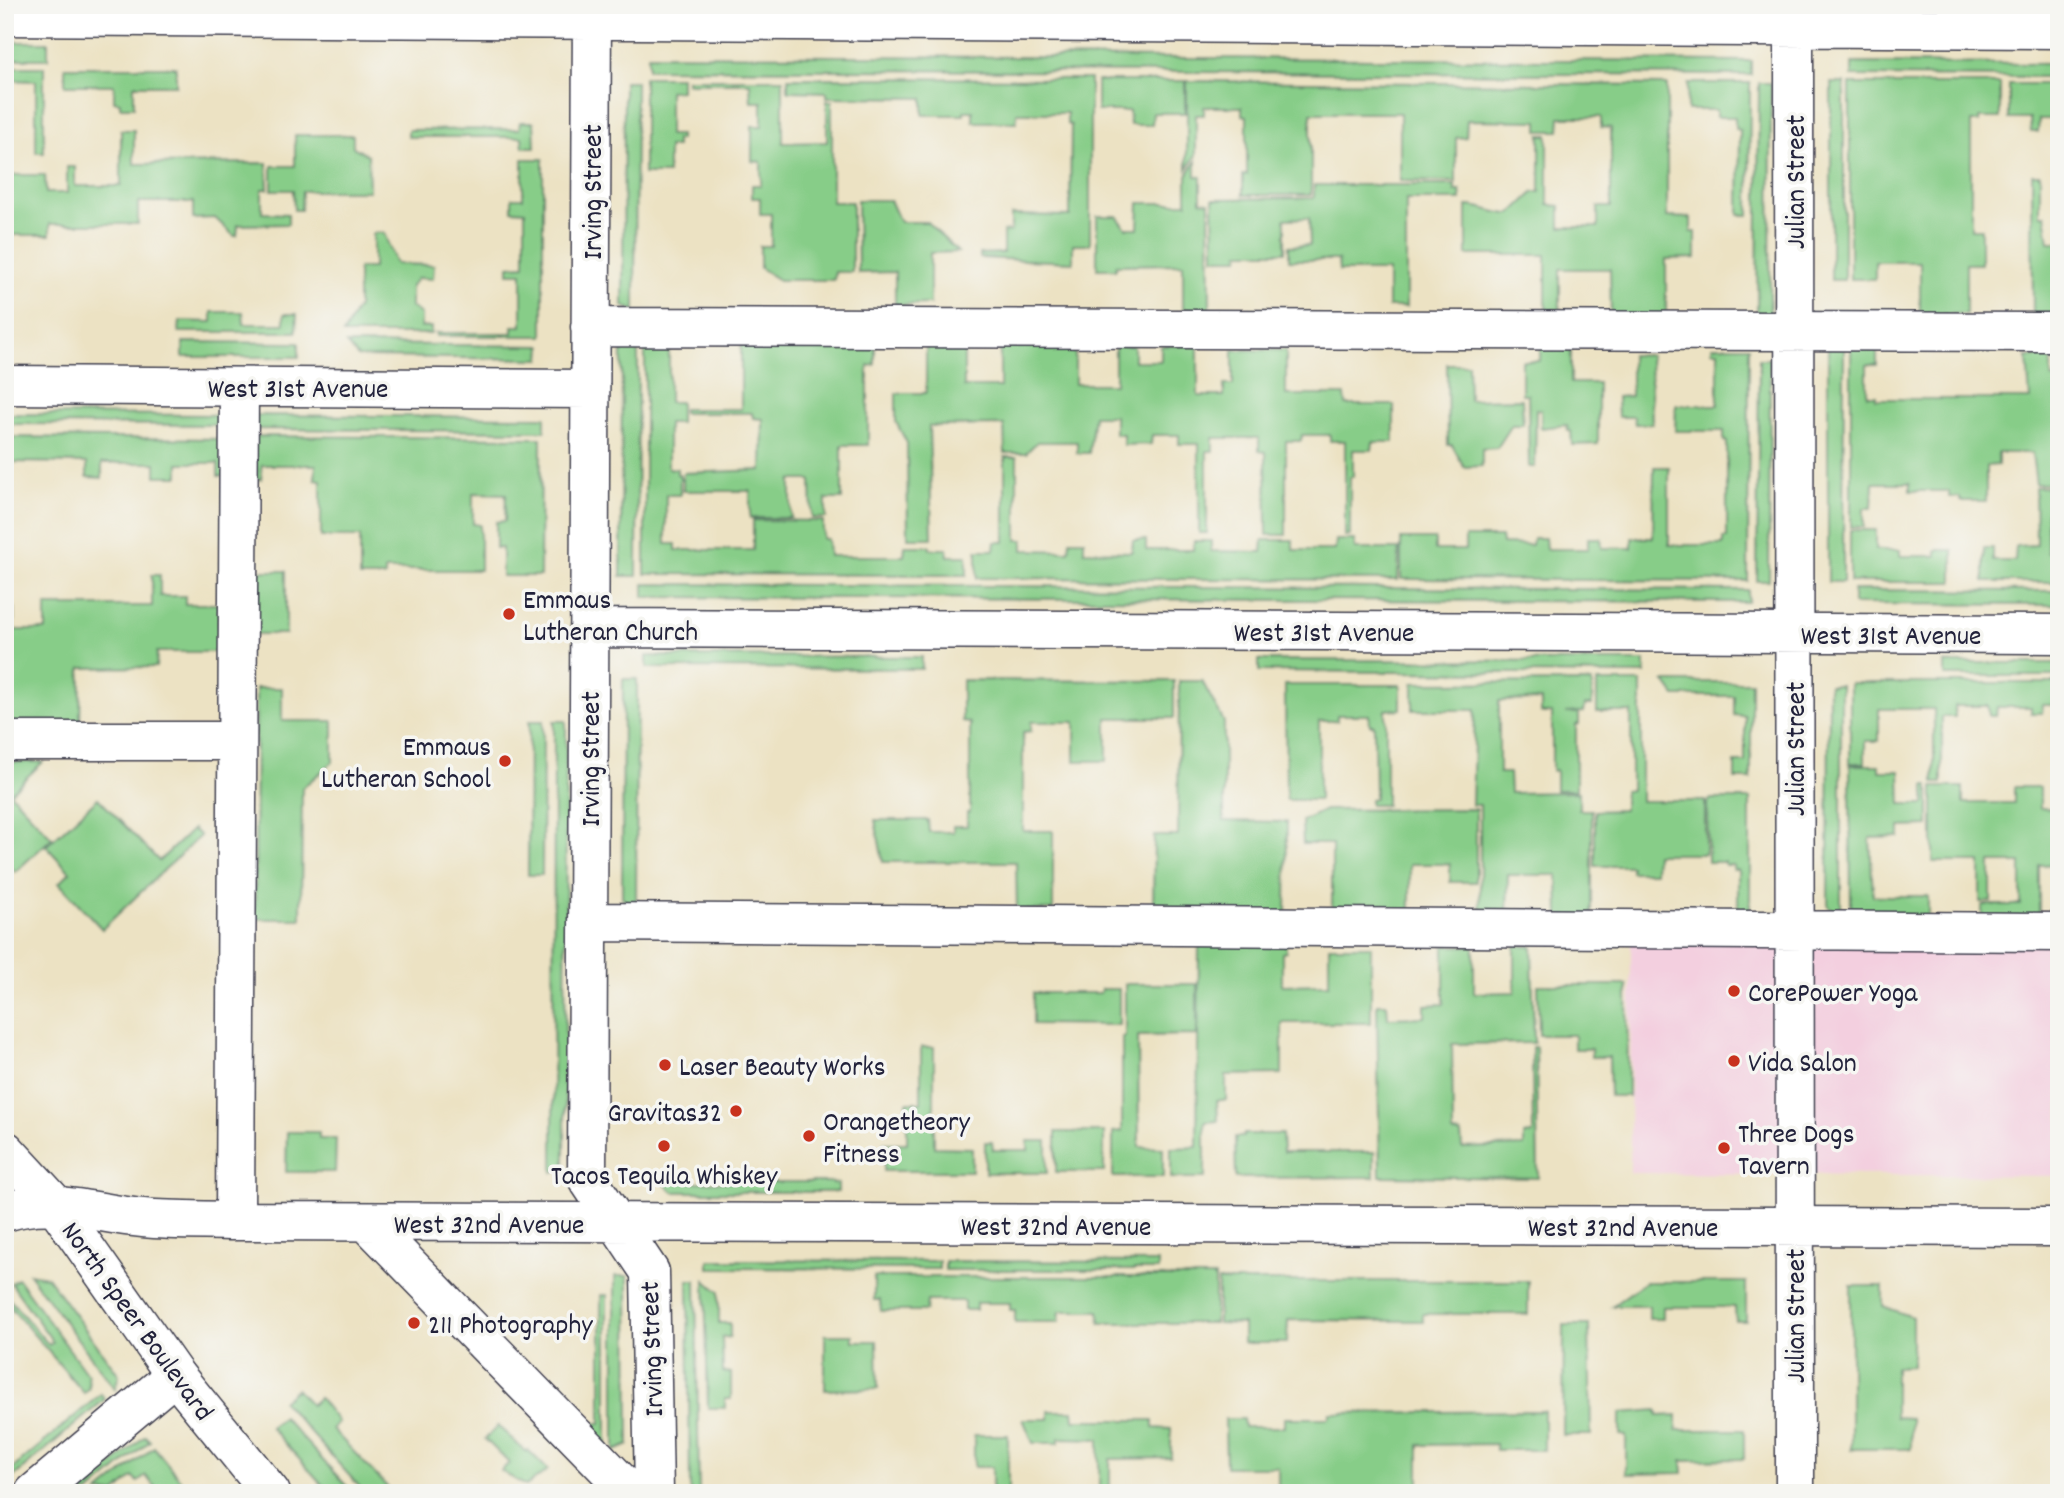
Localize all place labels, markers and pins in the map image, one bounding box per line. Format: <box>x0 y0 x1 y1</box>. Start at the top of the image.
place label: Emmaus Lutheran Church <box>523 583 698 655</box>
marker: Emmaus Lutheran Church <box>501 606 517 622</box>
place label: Emmaus Lutheran School <box>321 730 491 802</box>
marker: Emmaus Lutheran School <box>497 753 513 769</box>
place label: CorePower Yoga <box>1748 976 1918 1016</box>
marker: CorePower Yoga <box>1726 983 1742 999</box>
place label: Vida Salon <box>1748 1046 1857 1086</box>
place label: Laser Beauty Works <box>679 1050 886 1090</box>
marker: Vida Salon <box>1726 1053 1742 1069</box>
marker: Laser Beauty Works <box>657 1057 673 1073</box>
place label: Gravitas32 <box>608 1096 722 1136</box>
marker: Gravitas32 <box>728 1103 744 1119</box>
place label: Orangetheory Fitness <box>823 1105 970 1177</box>
place label: Three Dogs Tavern <box>1738 1117 1854 1189</box>
marker: Orangetheory Fitness <box>801 1128 817 1144</box>
marker: Tacos Tequila Whiskey <box>656 1138 672 1154</box>
marker: Three Dogs Tavern <box>1716 1140 1732 1156</box>
place label: Tacos Tequila Whiskey <box>551 1159 778 1199</box>
place label: 211 Photography <box>428 1308 593 1348</box>
marker: 211 Photography <box>406 1315 422 1331</box>

